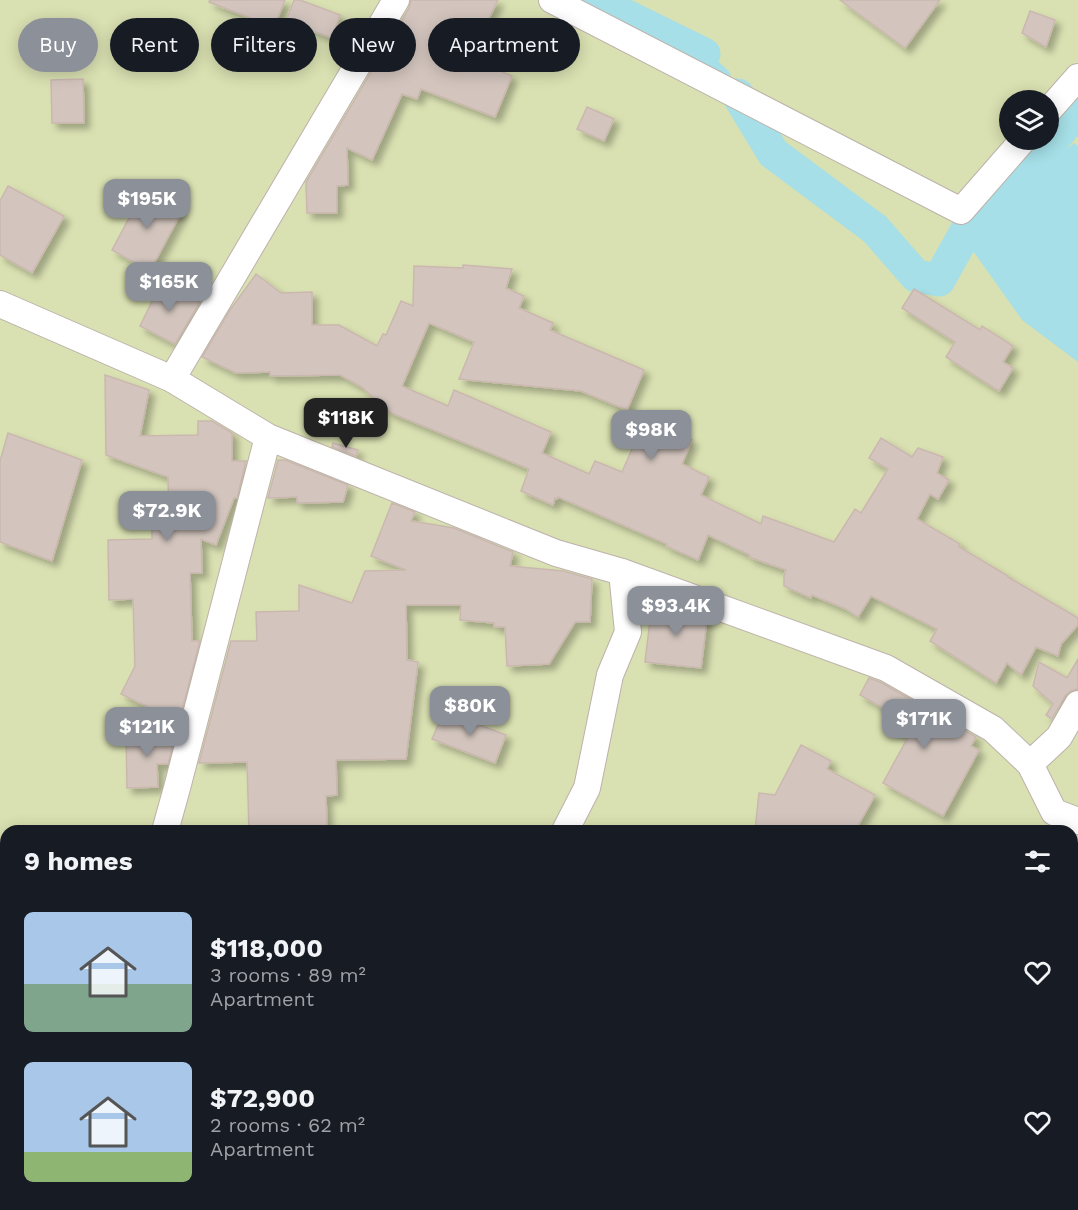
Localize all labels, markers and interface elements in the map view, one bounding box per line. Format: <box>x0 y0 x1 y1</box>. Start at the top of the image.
chip: Buy <box>18 18 98 72</box>
chip: Rent <box>110 18 199 72</box>
chip: Filters <box>211 18 317 72</box>
chip: New <box>329 18 416 72</box>
chip: Apartment <box>428 18 580 72</box>
map controls <box>999 90 1059 150</box>
button: layers <box>999 90 1059 150</box>
pin: $195K <box>105 179 189 230</box>
text: $195K <box>117 186 177 210</box>
pin: $165K <box>127 262 211 313</box>
text: $165K <box>139 269 199 293</box>
pin: $118K <box>304 398 388 449</box>
text: $118K <box>318 405 374 429</box>
pin: $98K <box>615 410 687 461</box>
text: $98K <box>625 417 677 441</box>
pin: $72.9K <box>118 491 216 542</box>
text: $72.9K <box>133 498 201 522</box>
pin: $93.4K <box>627 586 725 637</box>
text: $93.4K <box>641 593 711 617</box>
pin: $80K <box>434 686 506 737</box>
text: $80K <box>444 693 496 717</box>
pin: $171K <box>882 699 966 750</box>
text: $171K <box>896 706 952 730</box>
pin: $121K <box>105 707 189 758</box>
text: $121K <box>119 714 175 738</box>
icon: filters <box>1021 845 1054 878</box>
text: 9 homes <box>24 846 133 876</box>
text: $118,000 <box>210 933 323 963</box>
icon: home <box>72 936 144 1008</box>
icon: heart <box>1021 956 1054 989</box>
text: 3 rooms · 89 m² <box>210 963 366 987</box>
text: Apartment <box>210 987 314 1011</box>
text: $72,900 <box>210 1083 315 1113</box>
icon: home <box>72 1086 144 1158</box>
icon: heart <box>1021 1106 1054 1139</box>
text: 2 rooms · 62 m² <box>210 1113 365 1137</box>
text: Apartment <box>210 1137 314 1161</box>

